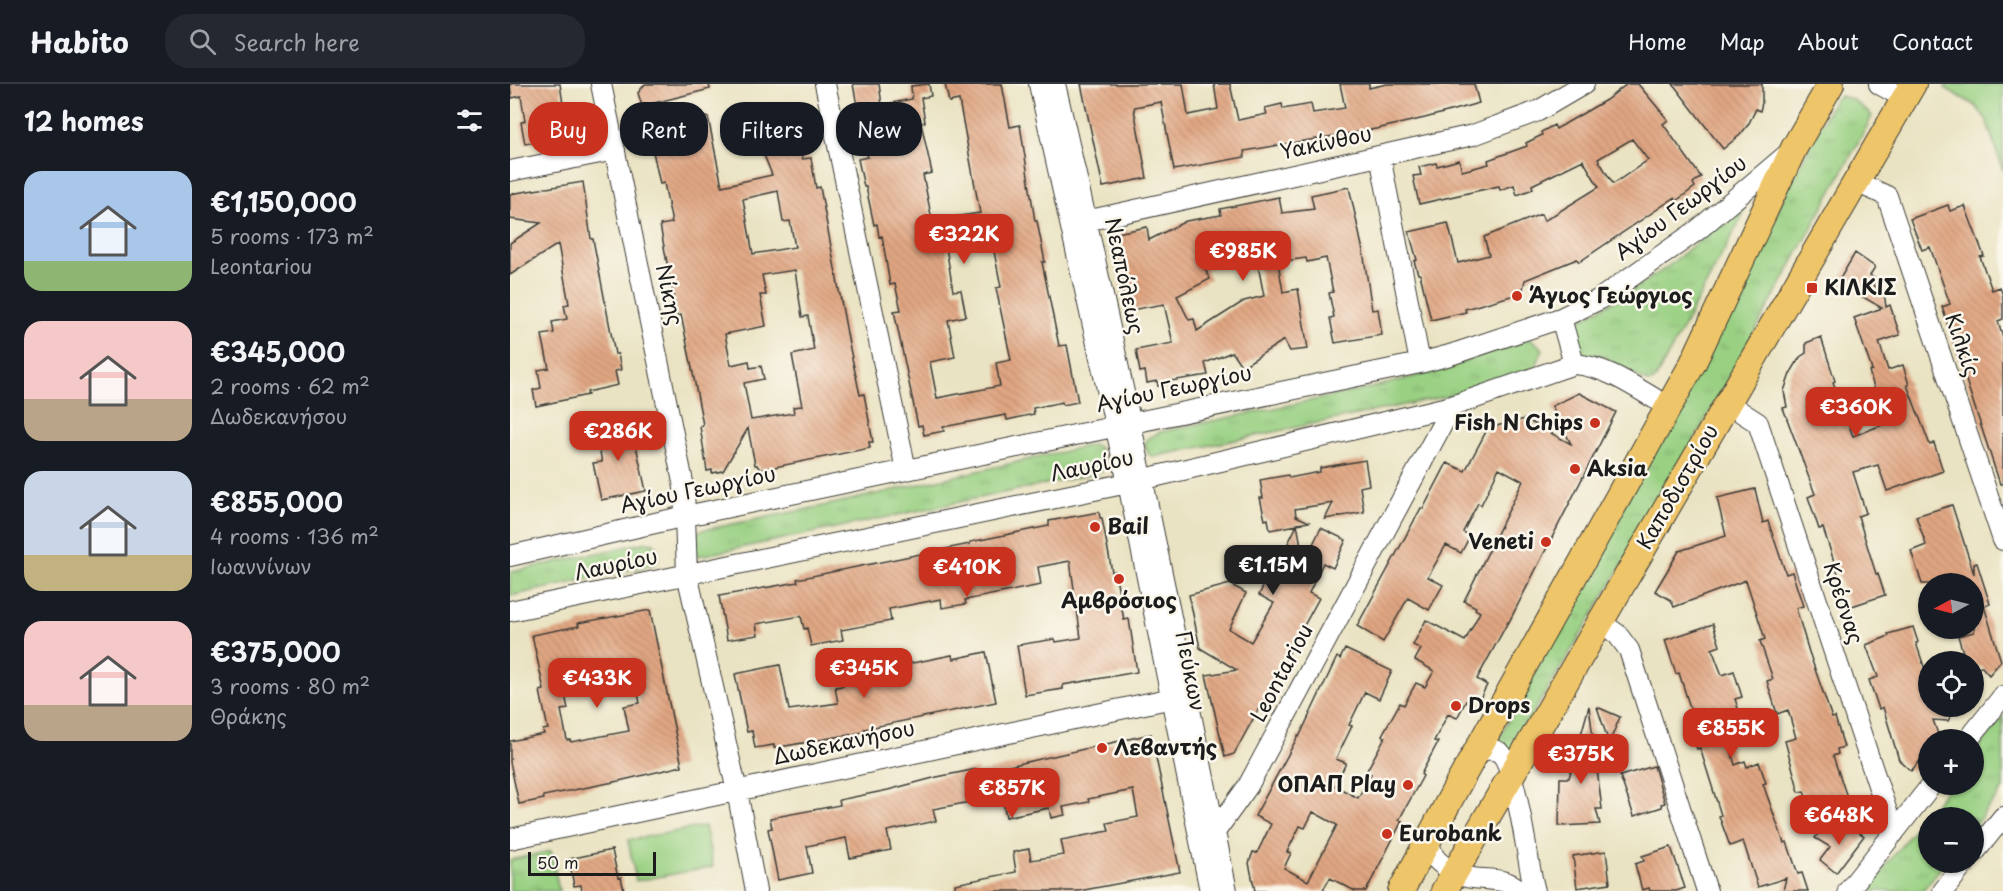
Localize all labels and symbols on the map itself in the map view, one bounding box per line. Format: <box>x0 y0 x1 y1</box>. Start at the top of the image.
street label: Υακίνθου <box>1277 116 1374 166</box>
street label: Αγίου Γεωργίου <box>1607 146 1753 267</box>
pin: €322K <box>922 214 1006 265</box>
street label: Νεαπόλεως <box>1098 214 1154 337</box>
pin: €985K <box>1201 231 1285 282</box>
street label: Νίκης <box>649 261 693 328</box>
place label: ΚΙΛΚΙΣ <box>1824 270 1897 302</box>
place label: Άγιος Γεώργιος <box>1529 278 1693 310</box>
marker: ΚΙΛΚΙΣ <box>1805 281 1819 295</box>
marker: Άγιος Γεώργιος <box>1510 289 1524 303</box>
street label: Κιλκίς <box>1938 308 1990 380</box>
street label: Αγίου Γεωργίου <box>1093 355 1254 419</box>
pin: €360K <box>1814 387 1898 438</box>
place label: Fish N Chips <box>1454 405 1583 437</box>
pin: €286K <box>576 411 660 462</box>
marker: Fish N Chips <box>1588 416 1602 430</box>
street label: Καποδιστρίου <box>1627 417 1725 555</box>
street label: Λαυρίου <box>1047 440 1136 488</box>
place label: Aksia <box>1587 451 1649 483</box>
street label: Αγίου Γεωργίου <box>617 456 778 520</box>
marker: Aksia <box>1568 462 1582 476</box>
place label: Bail <box>1107 509 1149 541</box>
marker: Bail <box>1088 520 1102 534</box>
place label: Veneti <box>1468 524 1534 556</box>
marker: Veneti <box>1539 535 1553 549</box>
street label: Λαυρίου <box>571 539 660 587</box>
pin: €1.15M <box>1224 545 1322 596</box>
pin: €410K <box>925 547 1009 598</box>
street label: Κρέσνας <box>1817 557 1873 648</box>
marker: Αμβρόσιος <box>1112 572 1126 586</box>
north arrow <box>1918 573 1984 639</box>
place label: Αμβρόσιος <box>1061 583 1177 615</box>
street label: Leontariou <box>1241 617 1320 727</box>
street label: Πεύκων <box>1168 628 1215 714</box>
pin: €345K <box>822 648 906 699</box>
pin: €433K <box>555 658 639 709</box>
place label: Drops <box>1468 688 1530 720</box>
marker: Drops <box>1449 699 1463 713</box>
pin: €855K <box>1689 708 1773 759</box>
street label: Δωδεκανήσου <box>770 710 917 772</box>
place label: Λεβαντής <box>1114 730 1217 762</box>
pin: €375K <box>1539 734 1623 785</box>
marker: Λεβαντής <box>1095 741 1109 755</box>
place label: ΟΠΑΠ Play <box>1277 767 1396 799</box>
pin: €857K <box>970 768 1054 819</box>
marker: ΟΠΑΠ Play <box>1401 778 1415 792</box>
pin: €648K <box>1797 795 1881 846</box>
place label: Eurobank <box>1399 816 1502 848</box>
marker: Eurobank <box>1380 827 1394 841</box>
scale bar <box>528 849 656 876</box>

